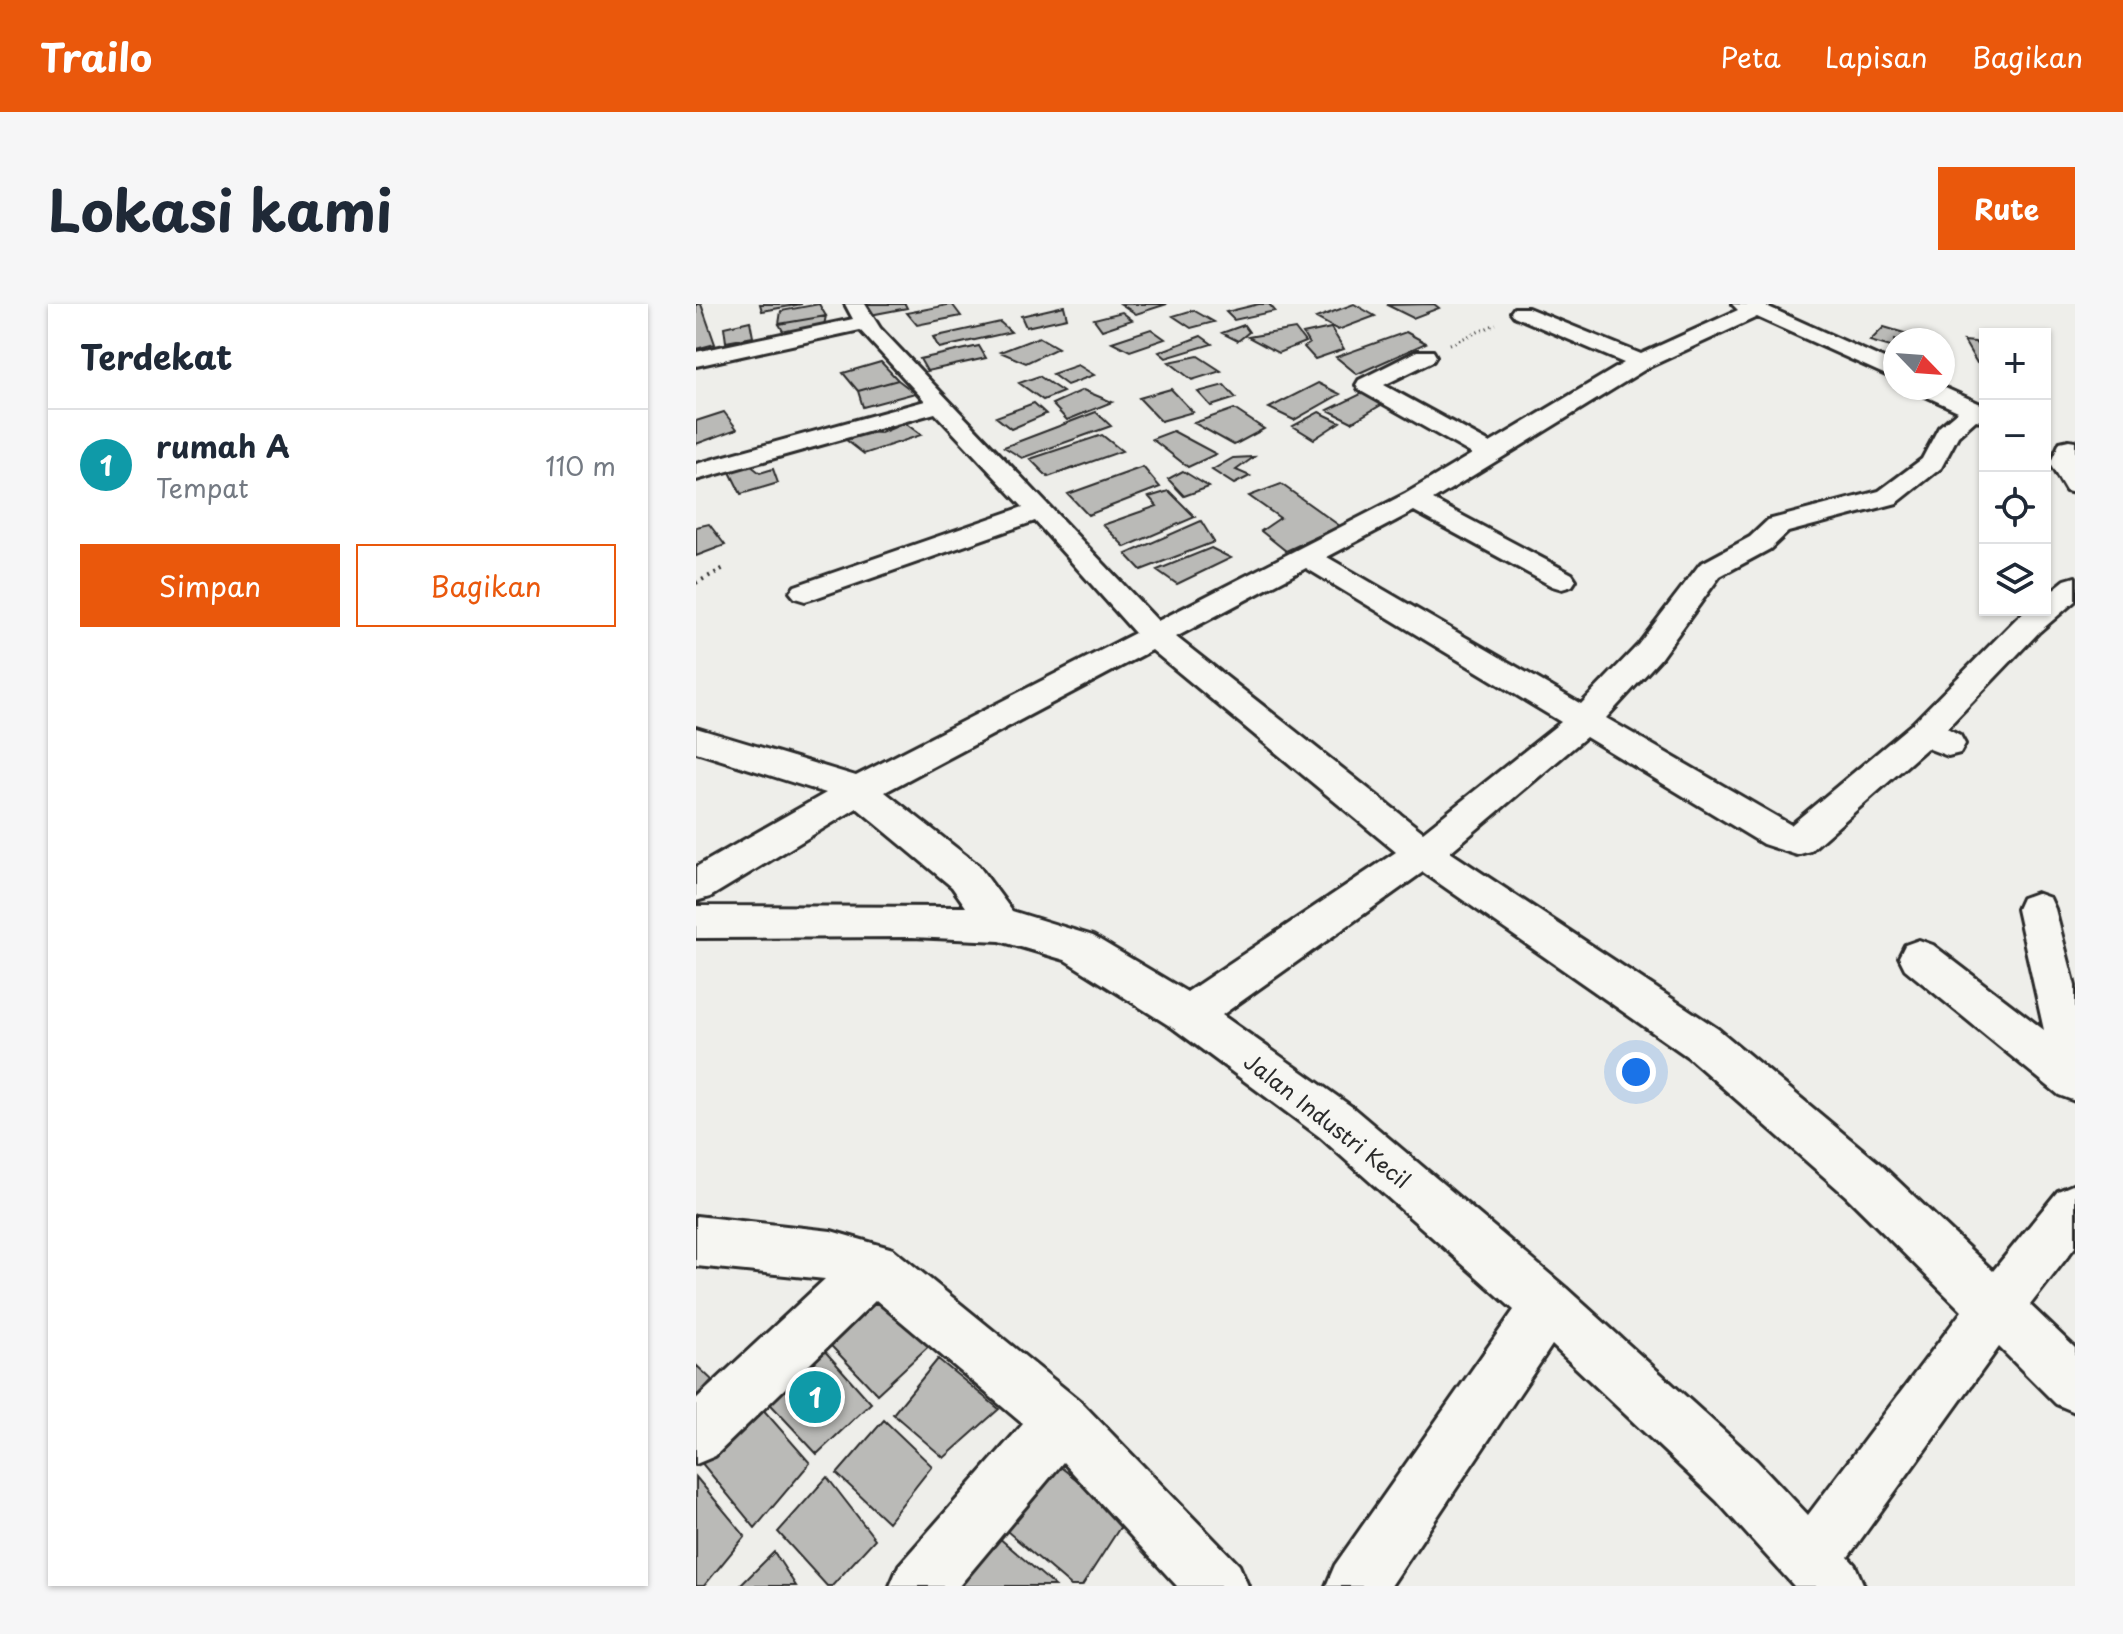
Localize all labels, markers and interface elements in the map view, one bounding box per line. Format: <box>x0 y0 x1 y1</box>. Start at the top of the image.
text: Trailo <box>40 28 152 85</box>
text: Peta <box>1721 35 1781 78</box>
text: Lapisan <box>1825 35 1928 78</box>
text: Bagikan <box>1972 35 2083 78</box>
text: Lokasi kami <box>48 166 392 251</box>
button: Rute <box>1938 167 2075 250</box>
north arrow <box>1883 328 1955 400</box>
map controls <box>1979 328 2051 616</box>
button: + <box>1979 328 2051 400</box>
text: Terdekat <box>80 330 232 382</box>
button: − <box>1979 400 2051 472</box>
text: rumah A <box>156 423 290 468</box>
text: 1 <box>100 446 112 485</box>
text: 110 m <box>545 446 616 485</box>
text: Tempat <box>156 468 249 507</box>
button: locate <box>1979 472 2051 544</box>
button: Simpan <box>80 544 340 627</box>
button: Bagikan <box>356 544 616 627</box>
button: layers <box>1979 544 2051 616</box>
street label: Jalan Industri Kecil <box>1238 1044 1418 1195</box>
your location <box>1616 1052 1656 1092</box>
pin: 1 <box>789 1367 841 1427</box>

